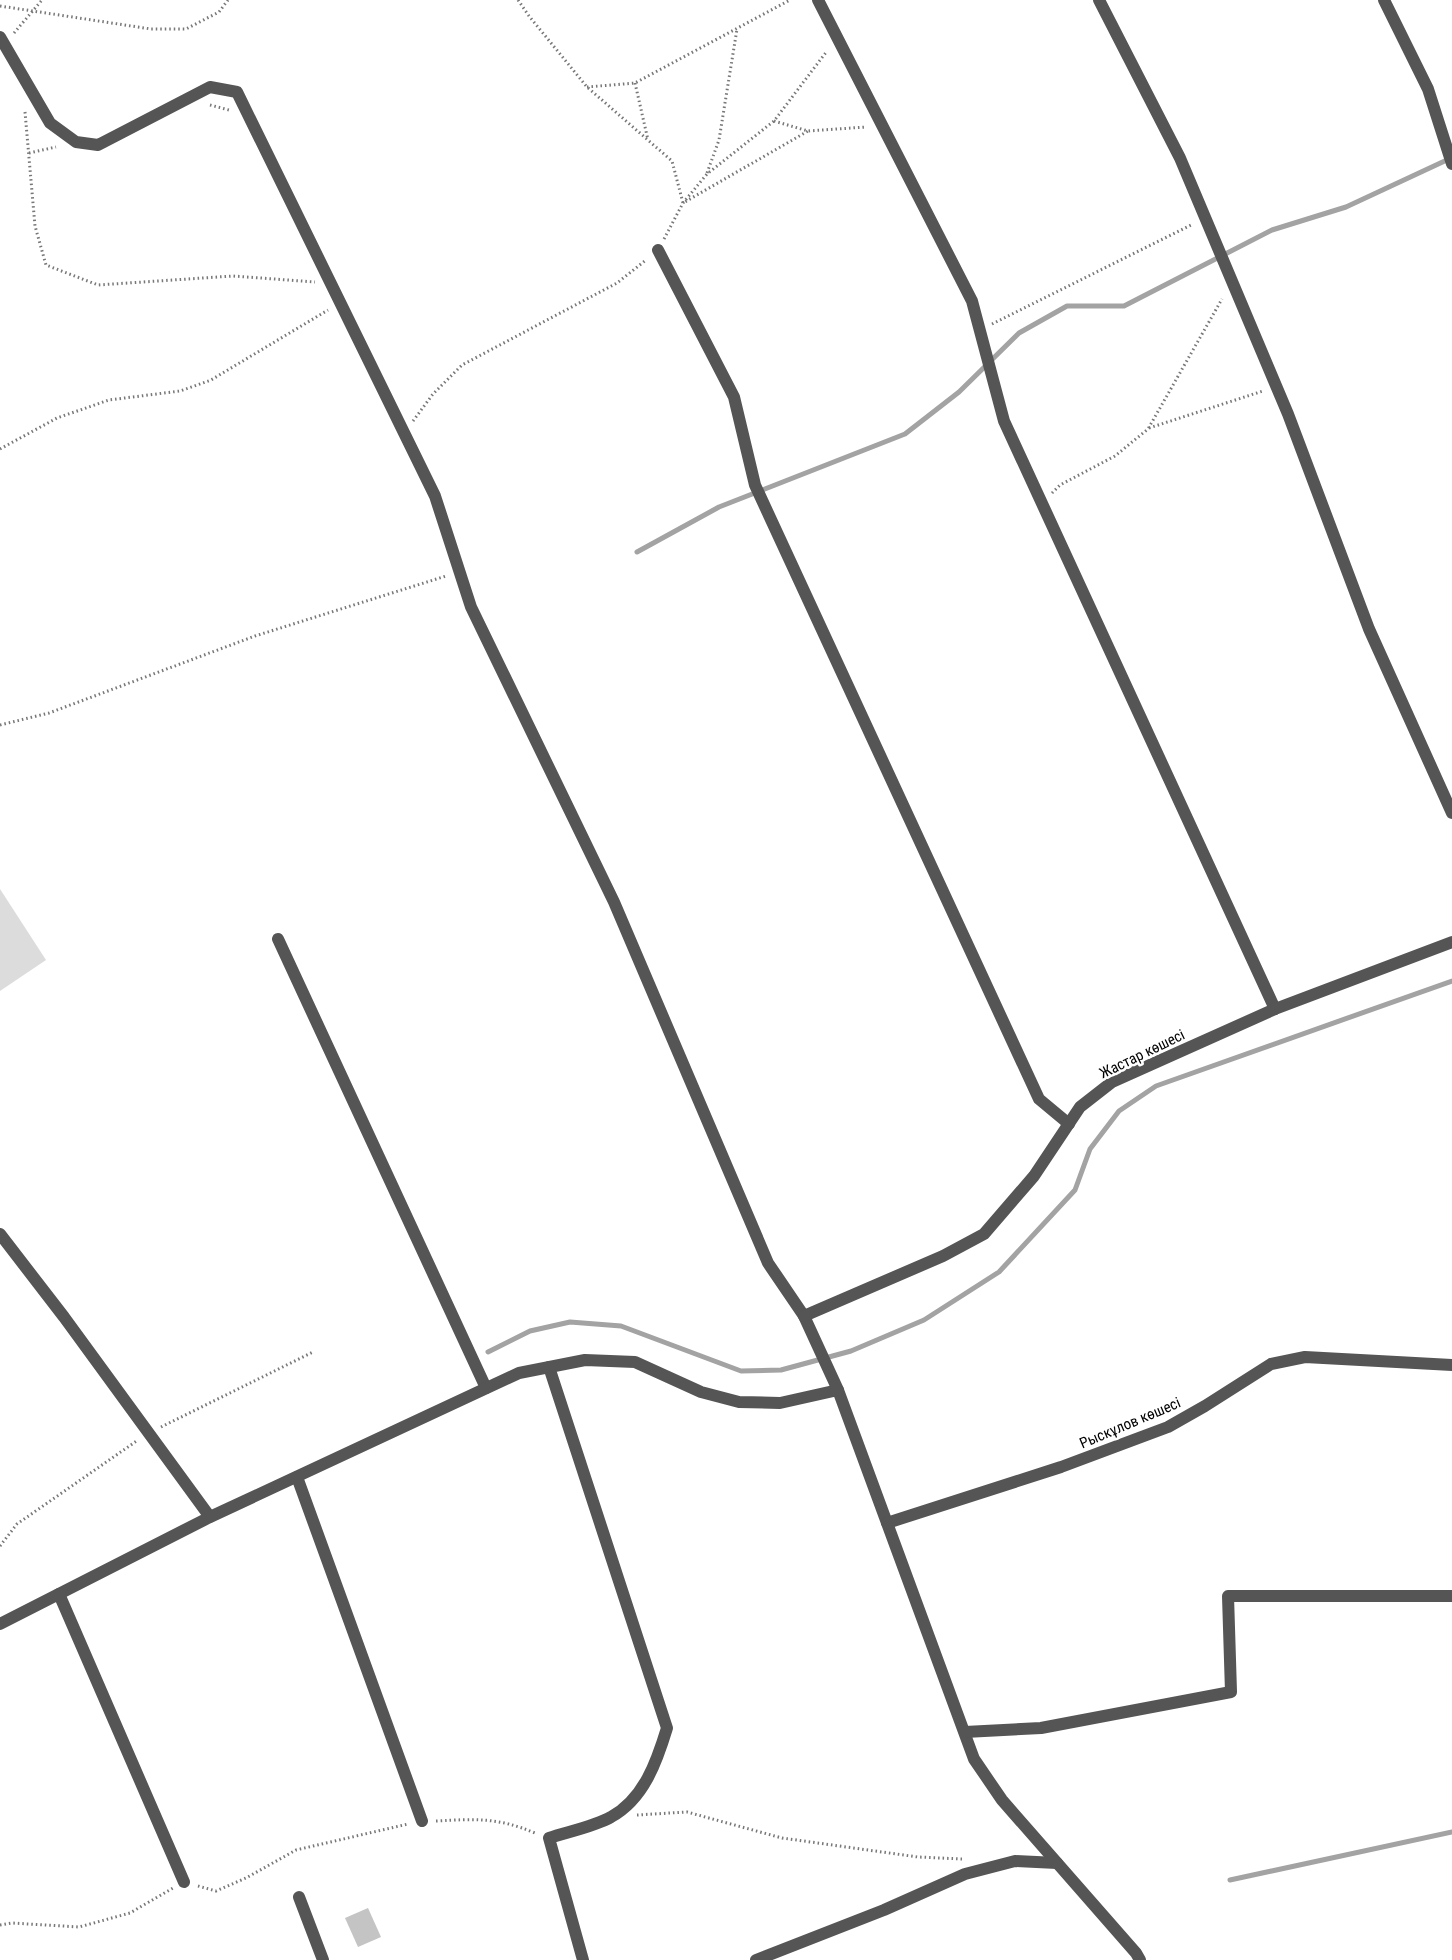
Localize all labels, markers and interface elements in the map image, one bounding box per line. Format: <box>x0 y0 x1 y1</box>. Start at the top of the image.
street label: Жастар көшесі <box>1096 1026 1188 1082</box>
street label: Рыскұлов көшесі <box>1077 1394 1183 1452</box>

